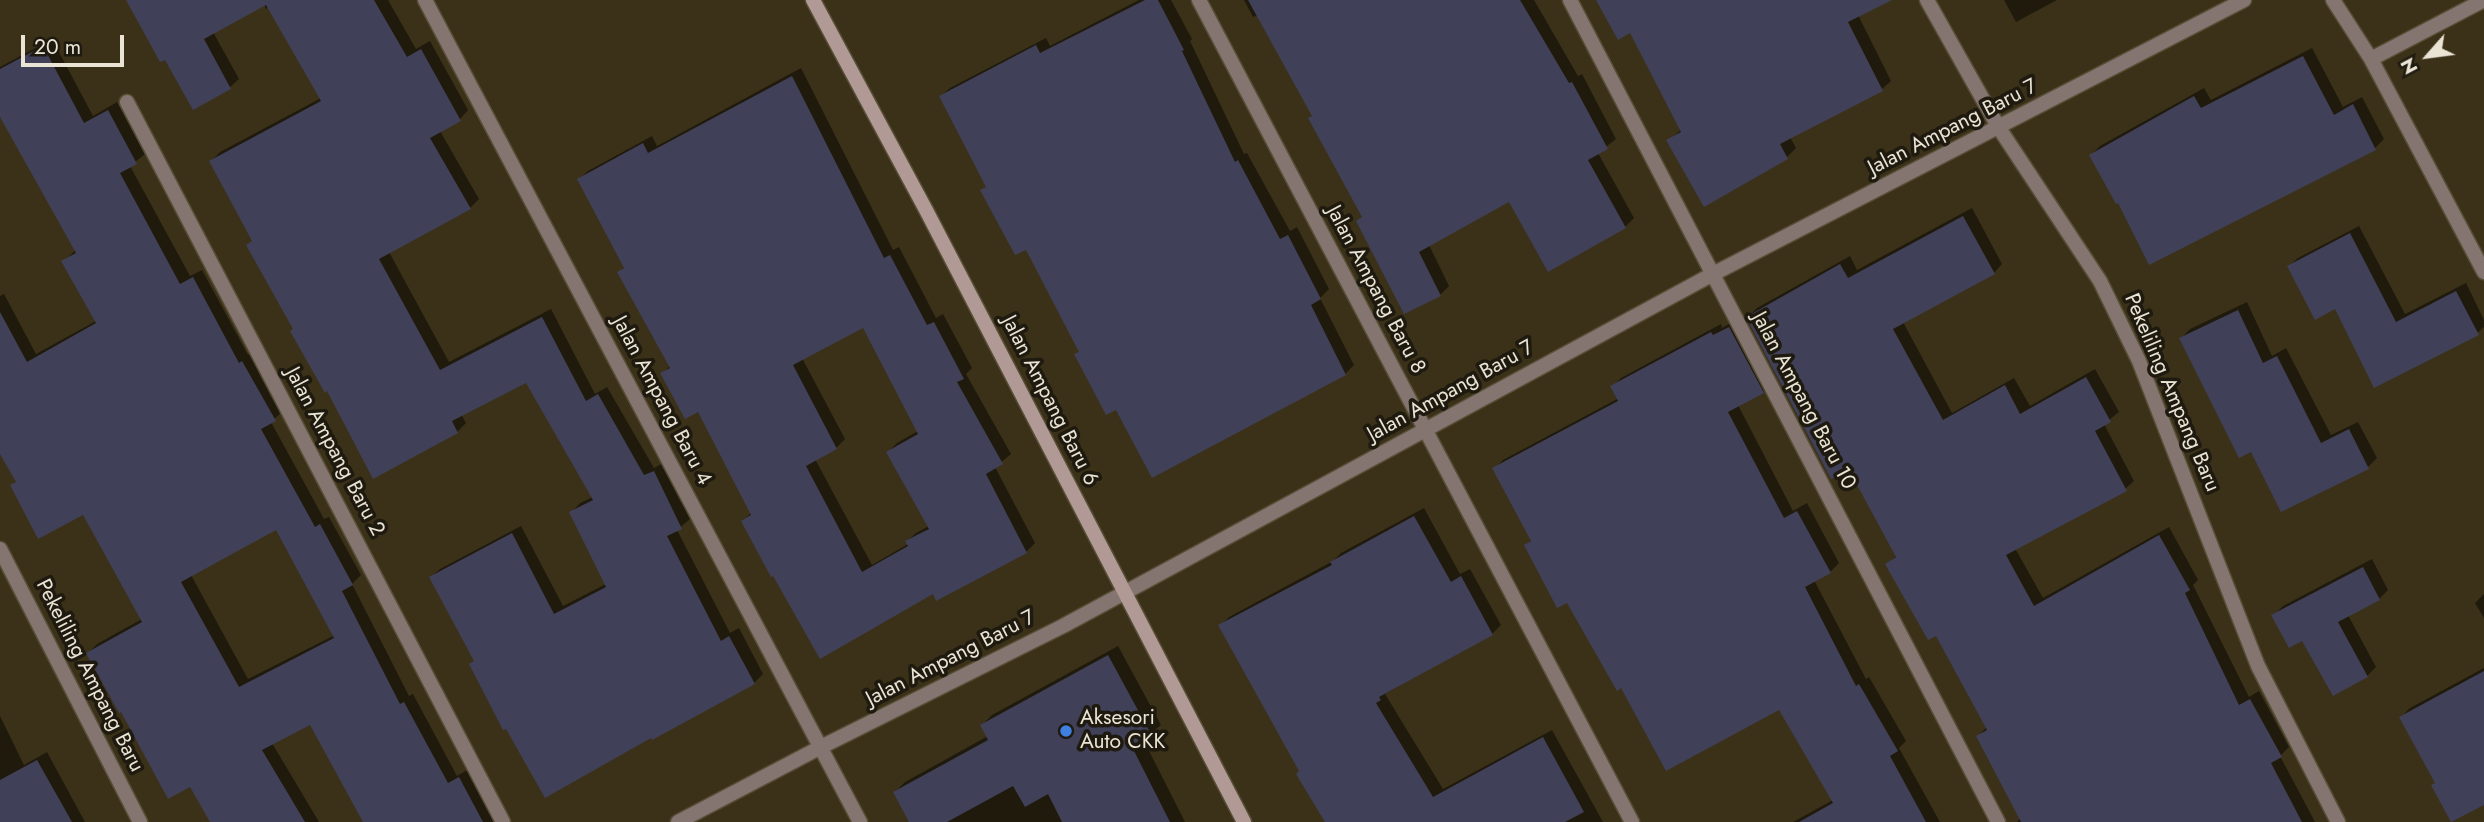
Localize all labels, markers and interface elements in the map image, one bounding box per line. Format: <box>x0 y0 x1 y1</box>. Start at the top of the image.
scale bar <box>24 21 128 65</box>
north arrow <box>2393 21 2463 91</box>
text: 20 m <box>34 32 81 62</box>
text: N <box>2394 53 2424 79</box>
street label: Jalan Ampang Baru 7 <box>1864 74 2042 182</box>
street label: Jalan Ampang Baru 8 <box>1320 202 1430 378</box>
street label: Pekeliling Ampang Baru <box>2118 290 2224 496</box>
street label: Jalan Ampang Baru 10 <box>1746 308 1860 494</box>
street label: Jalan Ampang Baru 4 <box>606 312 716 490</box>
street label: Jalan Ampang Baru 6 <box>995 312 1103 490</box>
street label: Jalan Ampang Baru 7 <box>1363 336 1539 448</box>
street label: Jalan Ampang Baru 2 <box>279 363 389 541</box>
street label: Pekeliling Ampang Baru <box>29 575 149 777</box>
street label: Jalan Ampang Baru 7 <box>862 605 1040 713</box>
place label: Aksesori Auto CKK <box>1080 706 1165 756</box>
marker: Aksesori Auto CKK <box>1058 723 1074 739</box>

